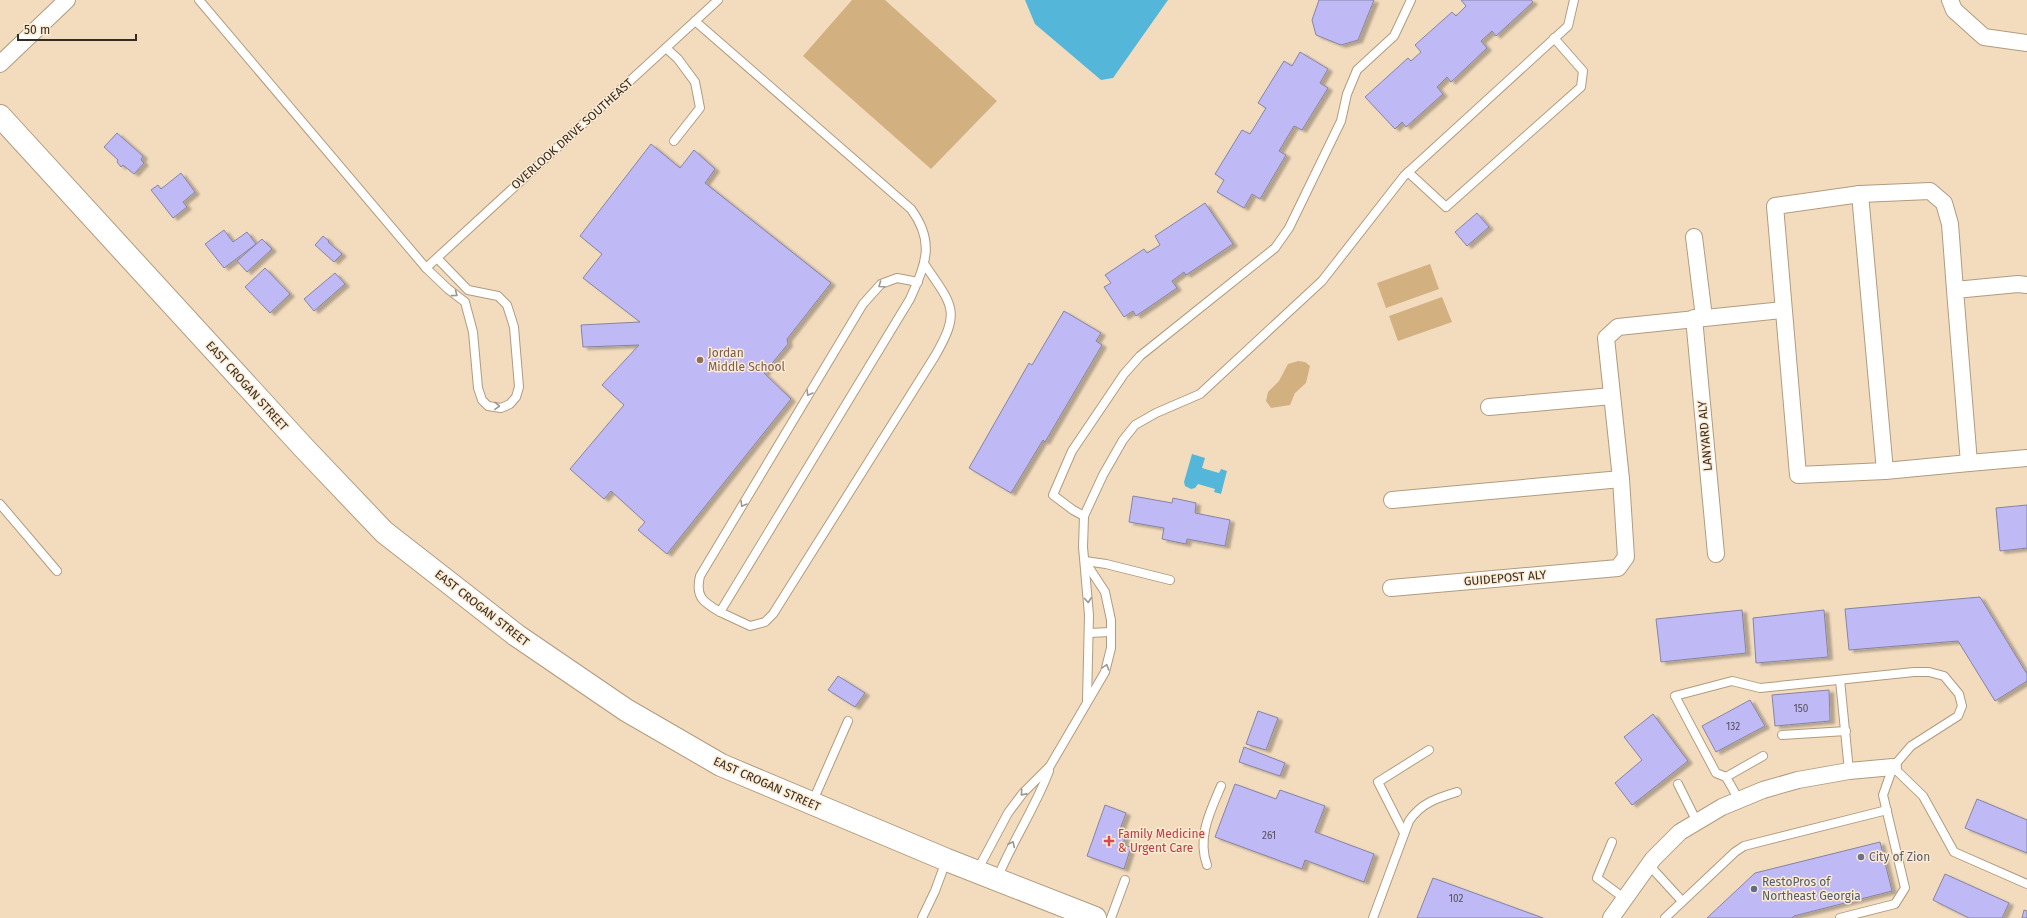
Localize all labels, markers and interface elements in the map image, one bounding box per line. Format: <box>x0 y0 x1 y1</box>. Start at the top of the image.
scale bar <box>18 16 136 42</box>
text: 50 m <box>24 23 50 37</box>
street label: OVERLOOK DRIVE SOUTHEAST <box>508 75 636 192</box>
one-way arrow <box>879 281 886 288</box>
one-way arrow <box>451 290 458 297</box>
street label: EAST CROGAN STREET <box>203 338 291 434</box>
place label: Jordan Middle School <box>708 346 786 374</box>
marker: Jordan Middle School <box>695 355 705 365</box>
one-way arrow <box>807 389 814 396</box>
street label: LANYARD ALY <box>1695 400 1715 472</box>
one-way arrow <box>494 402 500 411</box>
one-way arrow <box>740 500 747 507</box>
street label: EAST CROGAN STREET <box>432 567 533 650</box>
street label: GUIDEPOST ALY <box>1463 567 1547 589</box>
one-way arrow <box>1083 597 1092 603</box>
one-way arrow <box>1101 664 1110 671</box>
house number: 150 <box>1794 703 1809 715</box>
house number: 132 <box>1726 721 1740 733</box>
street label: EAST CROGAN STREET <box>711 754 823 814</box>
one-way arrow <box>1020 788 1027 796</box>
place label: Family Medicine & Urgent Care <box>1118 827 1205 855</box>
house number: 261 <box>1262 830 1276 842</box>
marker: Family Medicine & Urgent Care <box>1103 835 1115 847</box>
one-way arrow <box>1007 841 1015 848</box>
place label: City of Zion <box>1869 850 1930 864</box>
marker: City of Zion <box>1856 852 1866 862</box>
place label: RestoPros of Northeast Georgia <box>1762 875 1861 903</box>
marker: RestoPros of Northeast Georgia <box>1749 884 1759 894</box>
house number: 102 <box>1449 893 1463 905</box>

